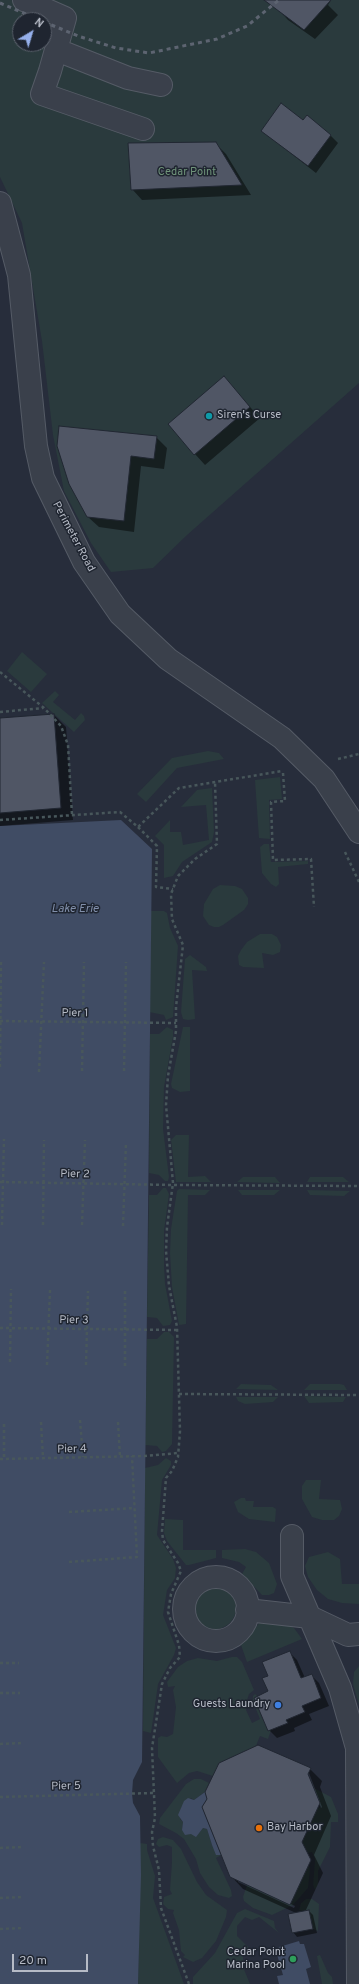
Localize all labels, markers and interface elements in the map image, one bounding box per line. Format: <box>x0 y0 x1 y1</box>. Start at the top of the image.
north arrow <box>12 12 52 52</box>
text: N <box>31 15 46 31</box>
park label: Cedar Point <box>158 166 216 180</box>
place label: Siren's Curse <box>217 409 281 423</box>
marker: Siren's Curse <box>204 411 214 421</box>
street label: Perimeter Road <box>49 500 97 574</box>
water label: Lake Erie <box>51 903 99 917</box>
street label: Pier 1 <box>62 1007 88 1021</box>
street label: Pier 2 <box>60 1168 90 1182</box>
street label: Pier 3 <box>59 1314 89 1328</box>
street label: Pier 4 <box>57 1443 87 1457</box>
place label: Guests Laundry <box>193 1698 270 1712</box>
marker: Guests Laundry <box>273 1700 283 1710</box>
street label: Pier 5 <box>51 1780 81 1794</box>
place label: Bay Harbor <box>267 1821 323 1835</box>
marker: Bay Harbor <box>254 1823 264 1833</box>
scale bar <box>14 1946 90 1972</box>
place label: Cedar Point Marina Pool <box>227 1946 285 1972</box>
text: 20 m <box>19 1953 47 1969</box>
marker: Cedar Point Marina Pool <box>288 1954 298 1964</box>

